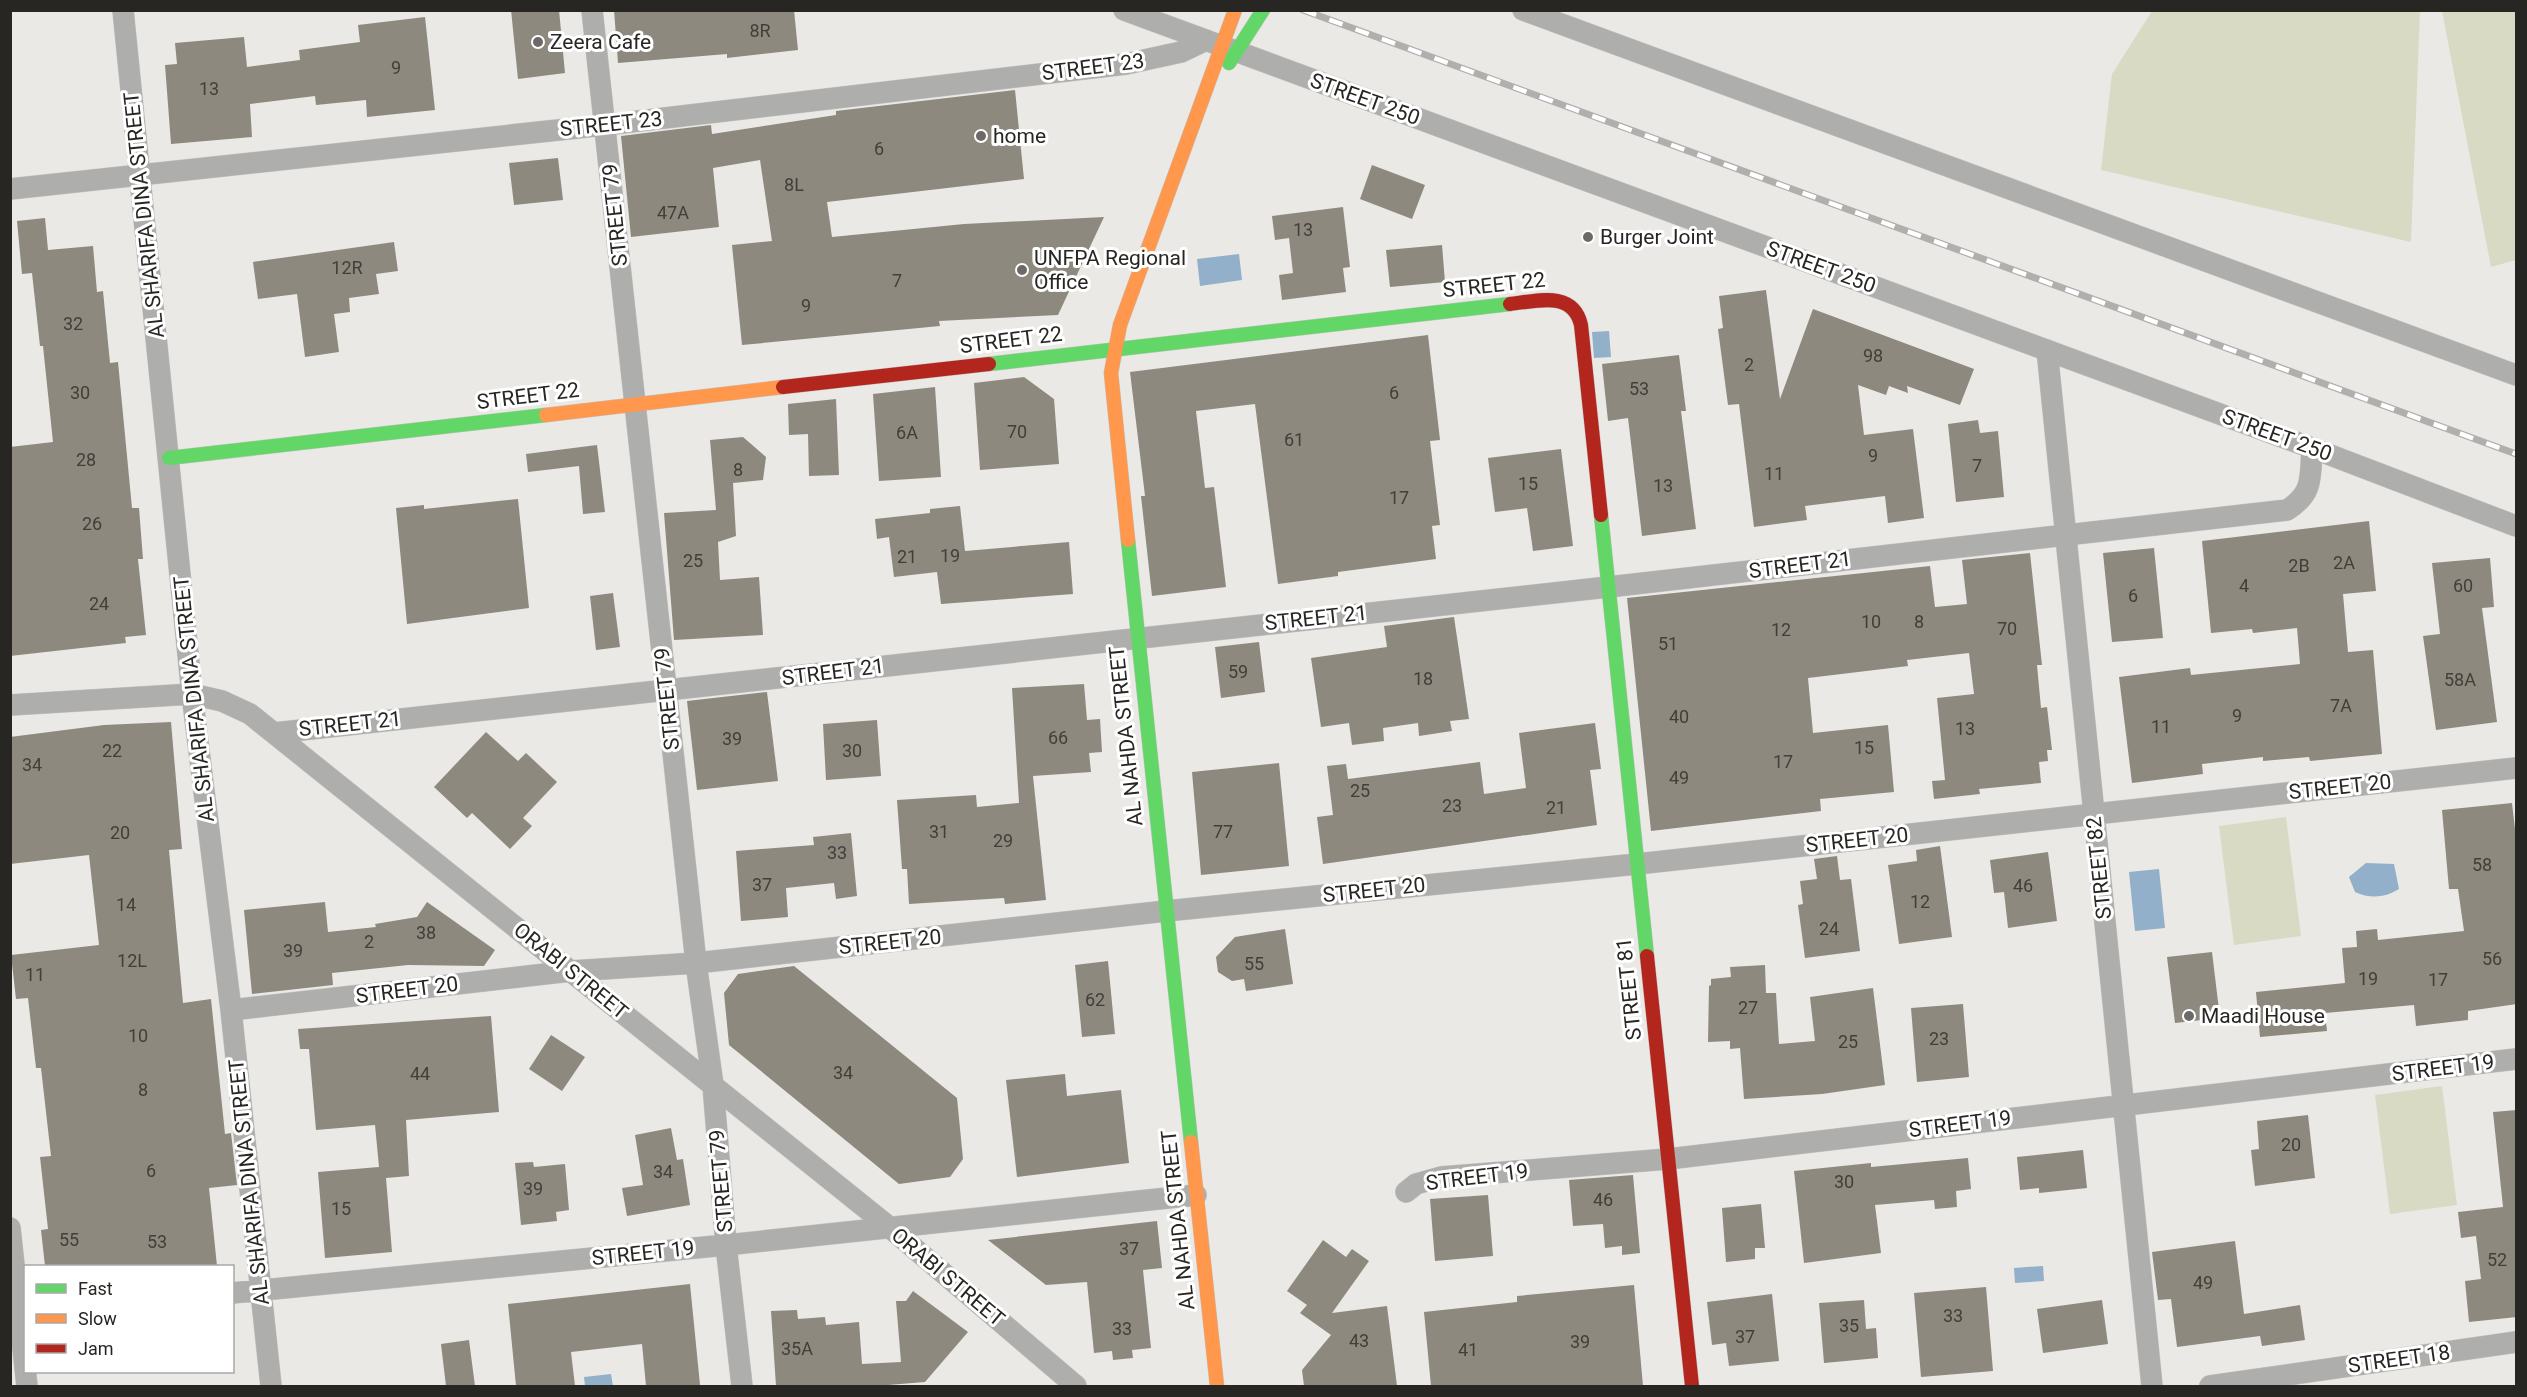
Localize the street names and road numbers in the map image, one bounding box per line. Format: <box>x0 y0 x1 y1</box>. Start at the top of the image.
street label: STREET 23 <box>1040 49 1146 85</box>
street label: STREET 250 <box>1307 68 1423 130</box>
street label: AL SHARIFA DINA STREET <box>119 90 169 339</box>
street label: STREET 23 <box>559 107 663 141</box>
street label: STREET 79 <box>598 163 632 267</box>
street label: STREET 250 <box>1763 236 1879 298</box>
street label: STREET 22 <box>1442 268 1547 302</box>
street label: STREET 22 <box>958 322 1064 358</box>
street label: STREET 22 <box>475 378 581 414</box>
street label: STREET 250 <box>2219 404 2335 466</box>
street label: STREET 21 <box>1747 547 1853 583</box>
street label: AL SHARIFA DINA STREET <box>169 574 219 823</box>
street label: STREET 21 <box>1264 601 1368 635</box>
street label: AL NAHDA STREET <box>1105 644 1147 827</box>
street label: STREET 79 <box>650 647 684 751</box>
street label: STREET 21 <box>780 654 886 690</box>
street label: STREET 21 <box>298 707 402 741</box>
street label: STREET 20 <box>2288 770 2392 804</box>
street label: STREET 82 <box>2082 815 2116 920</box>
street label: STREET 20 <box>1805 823 1909 857</box>
street label: STREET 20 <box>1322 873 1426 907</box>
street label: ORABI STREET <box>509 918 633 1025</box>
street label: STREET 20 <box>838 925 942 959</box>
street label: STREET 81 <box>1612 937 1646 1041</box>
street label: STREET 20 <box>354 972 460 1008</box>
street label: STREET 19 <box>2390 1050 2496 1086</box>
street label: AL SHARIFA DINA STREET <box>224 1057 274 1306</box>
street label: STREET 19 <box>1907 1106 2013 1142</box>
street label: AL NAHDA STREET <box>1157 1128 1199 1311</box>
street label: STREET 79 <box>705 1129 737 1233</box>
street label: STREET 19 <box>1424 1159 1530 1195</box>
street label: ORABI STREET <box>887 1223 1010 1331</box>
street label: STREET 19 <box>591 1236 695 1270</box>
street label: STREET 18 <box>2346 1340 2452 1378</box>

